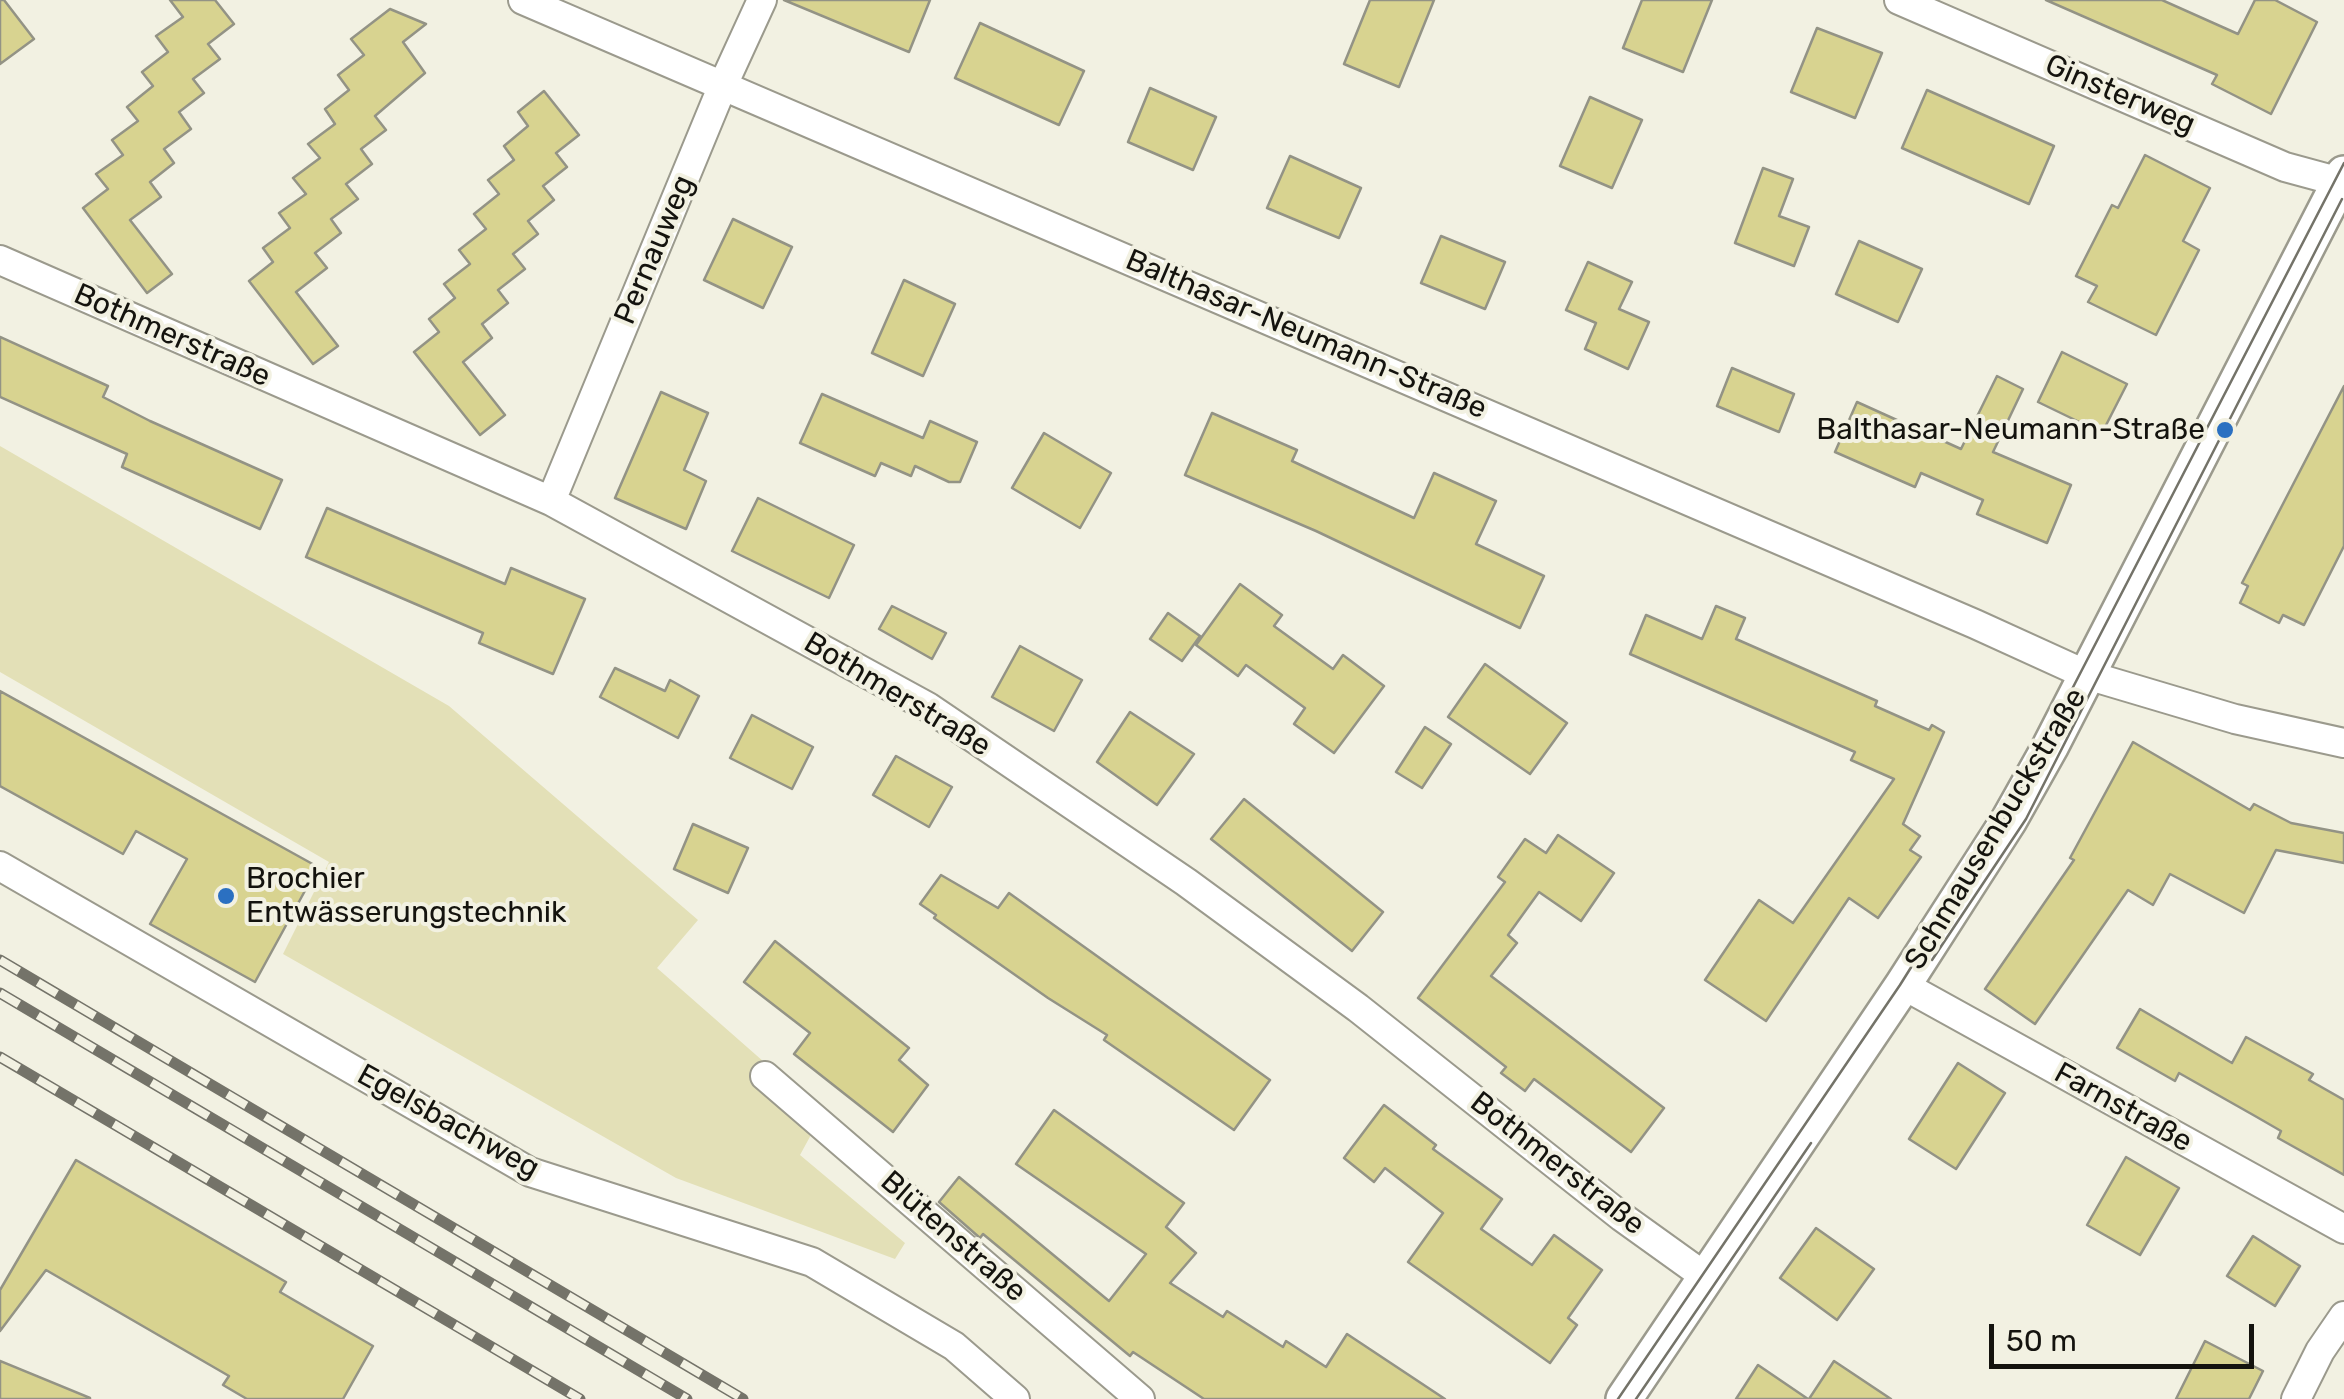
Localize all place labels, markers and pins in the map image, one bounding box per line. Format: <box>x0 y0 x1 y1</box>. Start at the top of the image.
place label: Balthasar-Neumann-Straße <box>1816 412 2205 448</box>
marker: Balthasar-Neumann-Straße <box>2214 419 2236 441</box>
place label: Brochier Entwässerungstechnik <box>246 861 567 932</box>
marker: Brochier Entwässerungstechnik <box>215 885 237 907</box>

